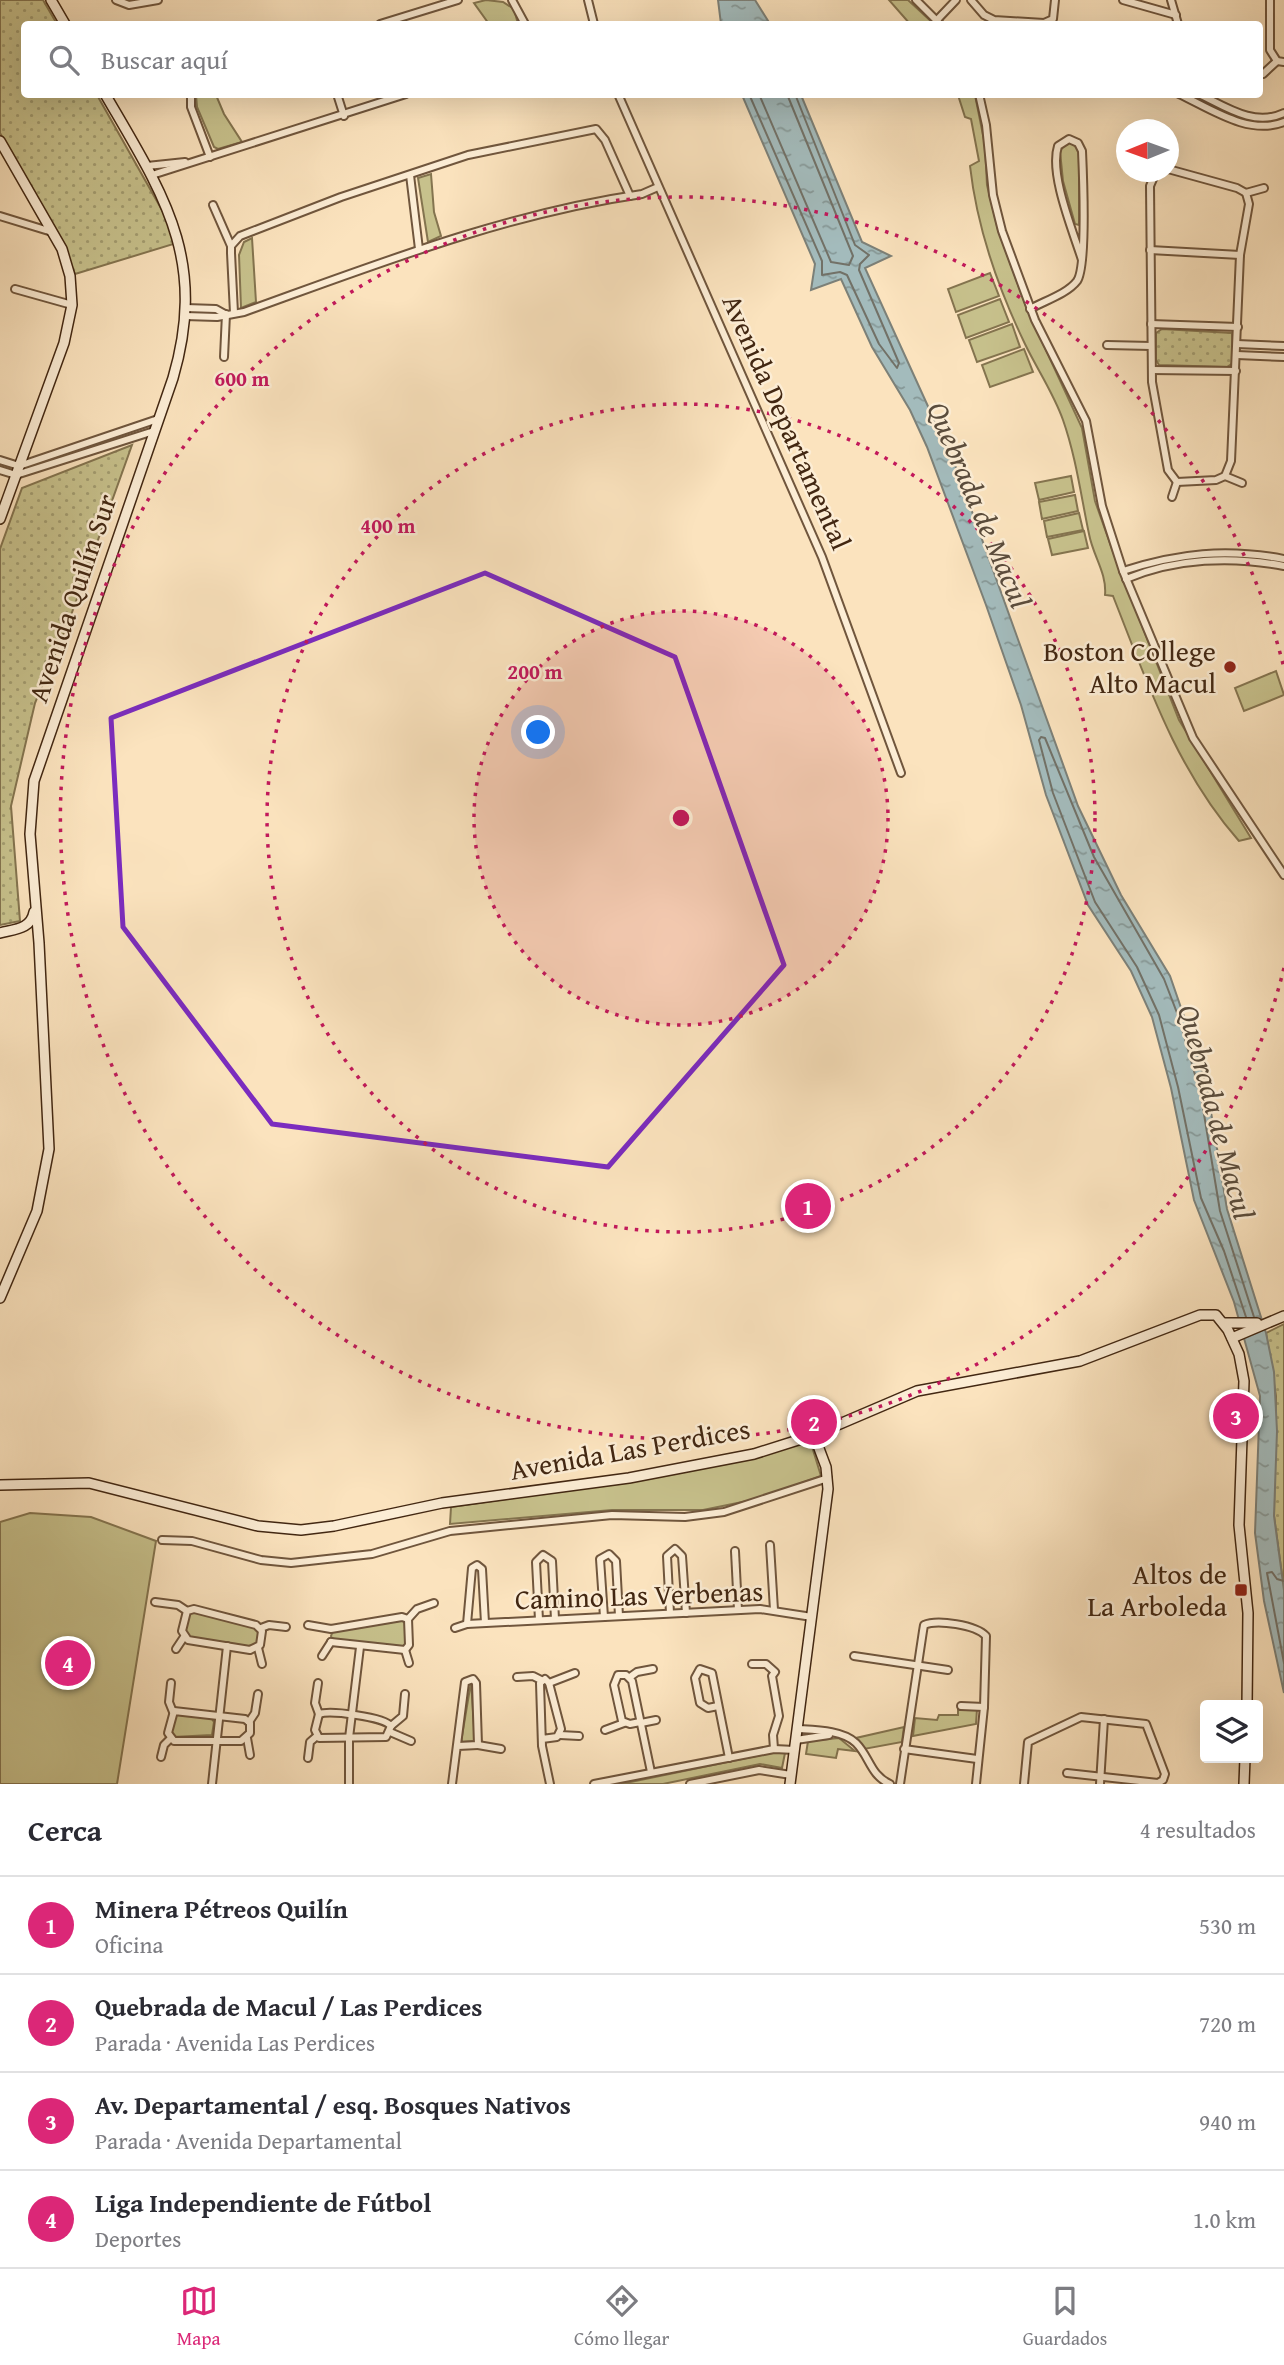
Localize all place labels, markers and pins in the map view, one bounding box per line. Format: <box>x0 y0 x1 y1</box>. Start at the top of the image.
place label: Boston College Alto Macul <box>1043 630 1216 703</box>
marker: Boston College Alto Macul <box>1222 659 1238 675</box>
centre of rings <box>669 806 693 830</box>
pin: 1 <box>785 1180 831 1232</box>
pin: 3 <box>1213 1390 1259 1442</box>
pin: 2 <box>791 1396 837 1448</box>
place label: Altos de La Arboleda <box>1087 1553 1228 1626</box>
marker: Altos de La Arboleda <box>1233 1582 1249 1598</box>
pin: 4 <box>45 1637 91 1689</box>

